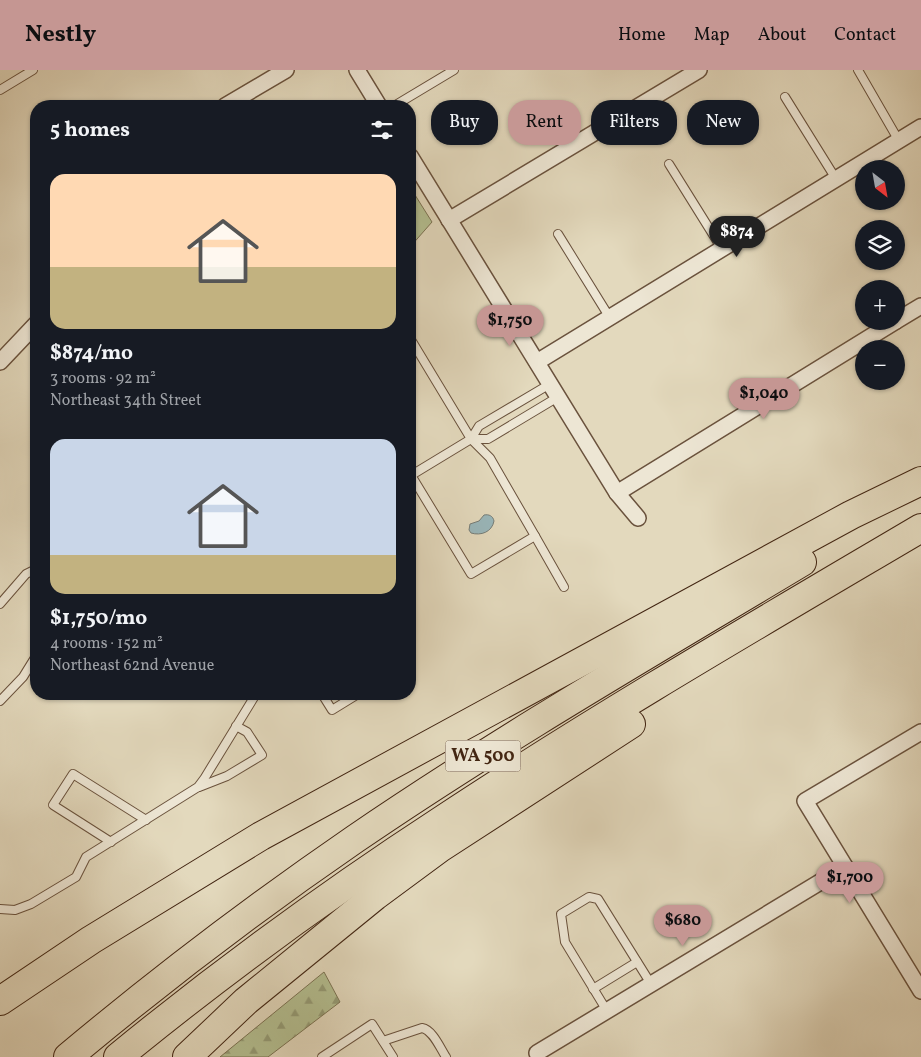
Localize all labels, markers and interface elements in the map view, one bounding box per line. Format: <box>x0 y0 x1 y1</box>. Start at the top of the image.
text: Nestly <box>25 18 96 52</box>
text: Home <box>618 23 666 48</box>
text: Map <box>694 23 730 48</box>
text: About <box>758 23 806 48</box>
text: Contact <box>834 23 896 48</box>
chip: Buy <box>431 100 498 145</box>
chip: Rent <box>508 100 581 145</box>
chip: Filters <box>591 100 677 145</box>
chip: New <box>687 100 759 145</box>
text: 5 homes <box>50 116 130 145</box>
icon: filters <box>368 116 396 144</box>
north arrow <box>855 160 905 210</box>
map controls <box>855 160 905 390</box>
icon: home <box>178 206 268 296</box>
pin: $874 <box>707 216 767 258</box>
button: layers <box>855 220 905 270</box>
text: $874 <box>720 221 754 243</box>
button: + <box>855 280 905 330</box>
pin: $1,750 <box>469 304 551 347</box>
text: $1,750 <box>488 310 532 332</box>
text: $874/mo <box>50 339 133 368</box>
button: − <box>855 340 905 390</box>
text: 3 rooms · 92 m² <box>50 368 156 390</box>
pin: $1,040 <box>723 378 805 420</box>
text: $1,040 <box>740 383 788 405</box>
text: Northeast 34th Street <box>50 390 202 412</box>
icon: home <box>178 471 268 561</box>
text: $1,750/mo <box>50 604 147 633</box>
text: 4 rooms · 152 m² <box>50 633 163 655</box>
text: Northeast 62nd Avenue <box>50 655 214 677</box>
road number: WA 500 <box>446 740 520 771</box>
pin: $1,700 <box>809 862 891 904</box>
text: $1,700 <box>827 867 873 889</box>
pin: $680 <box>653 904 713 947</box>
text: $680 <box>665 910 701 932</box>

